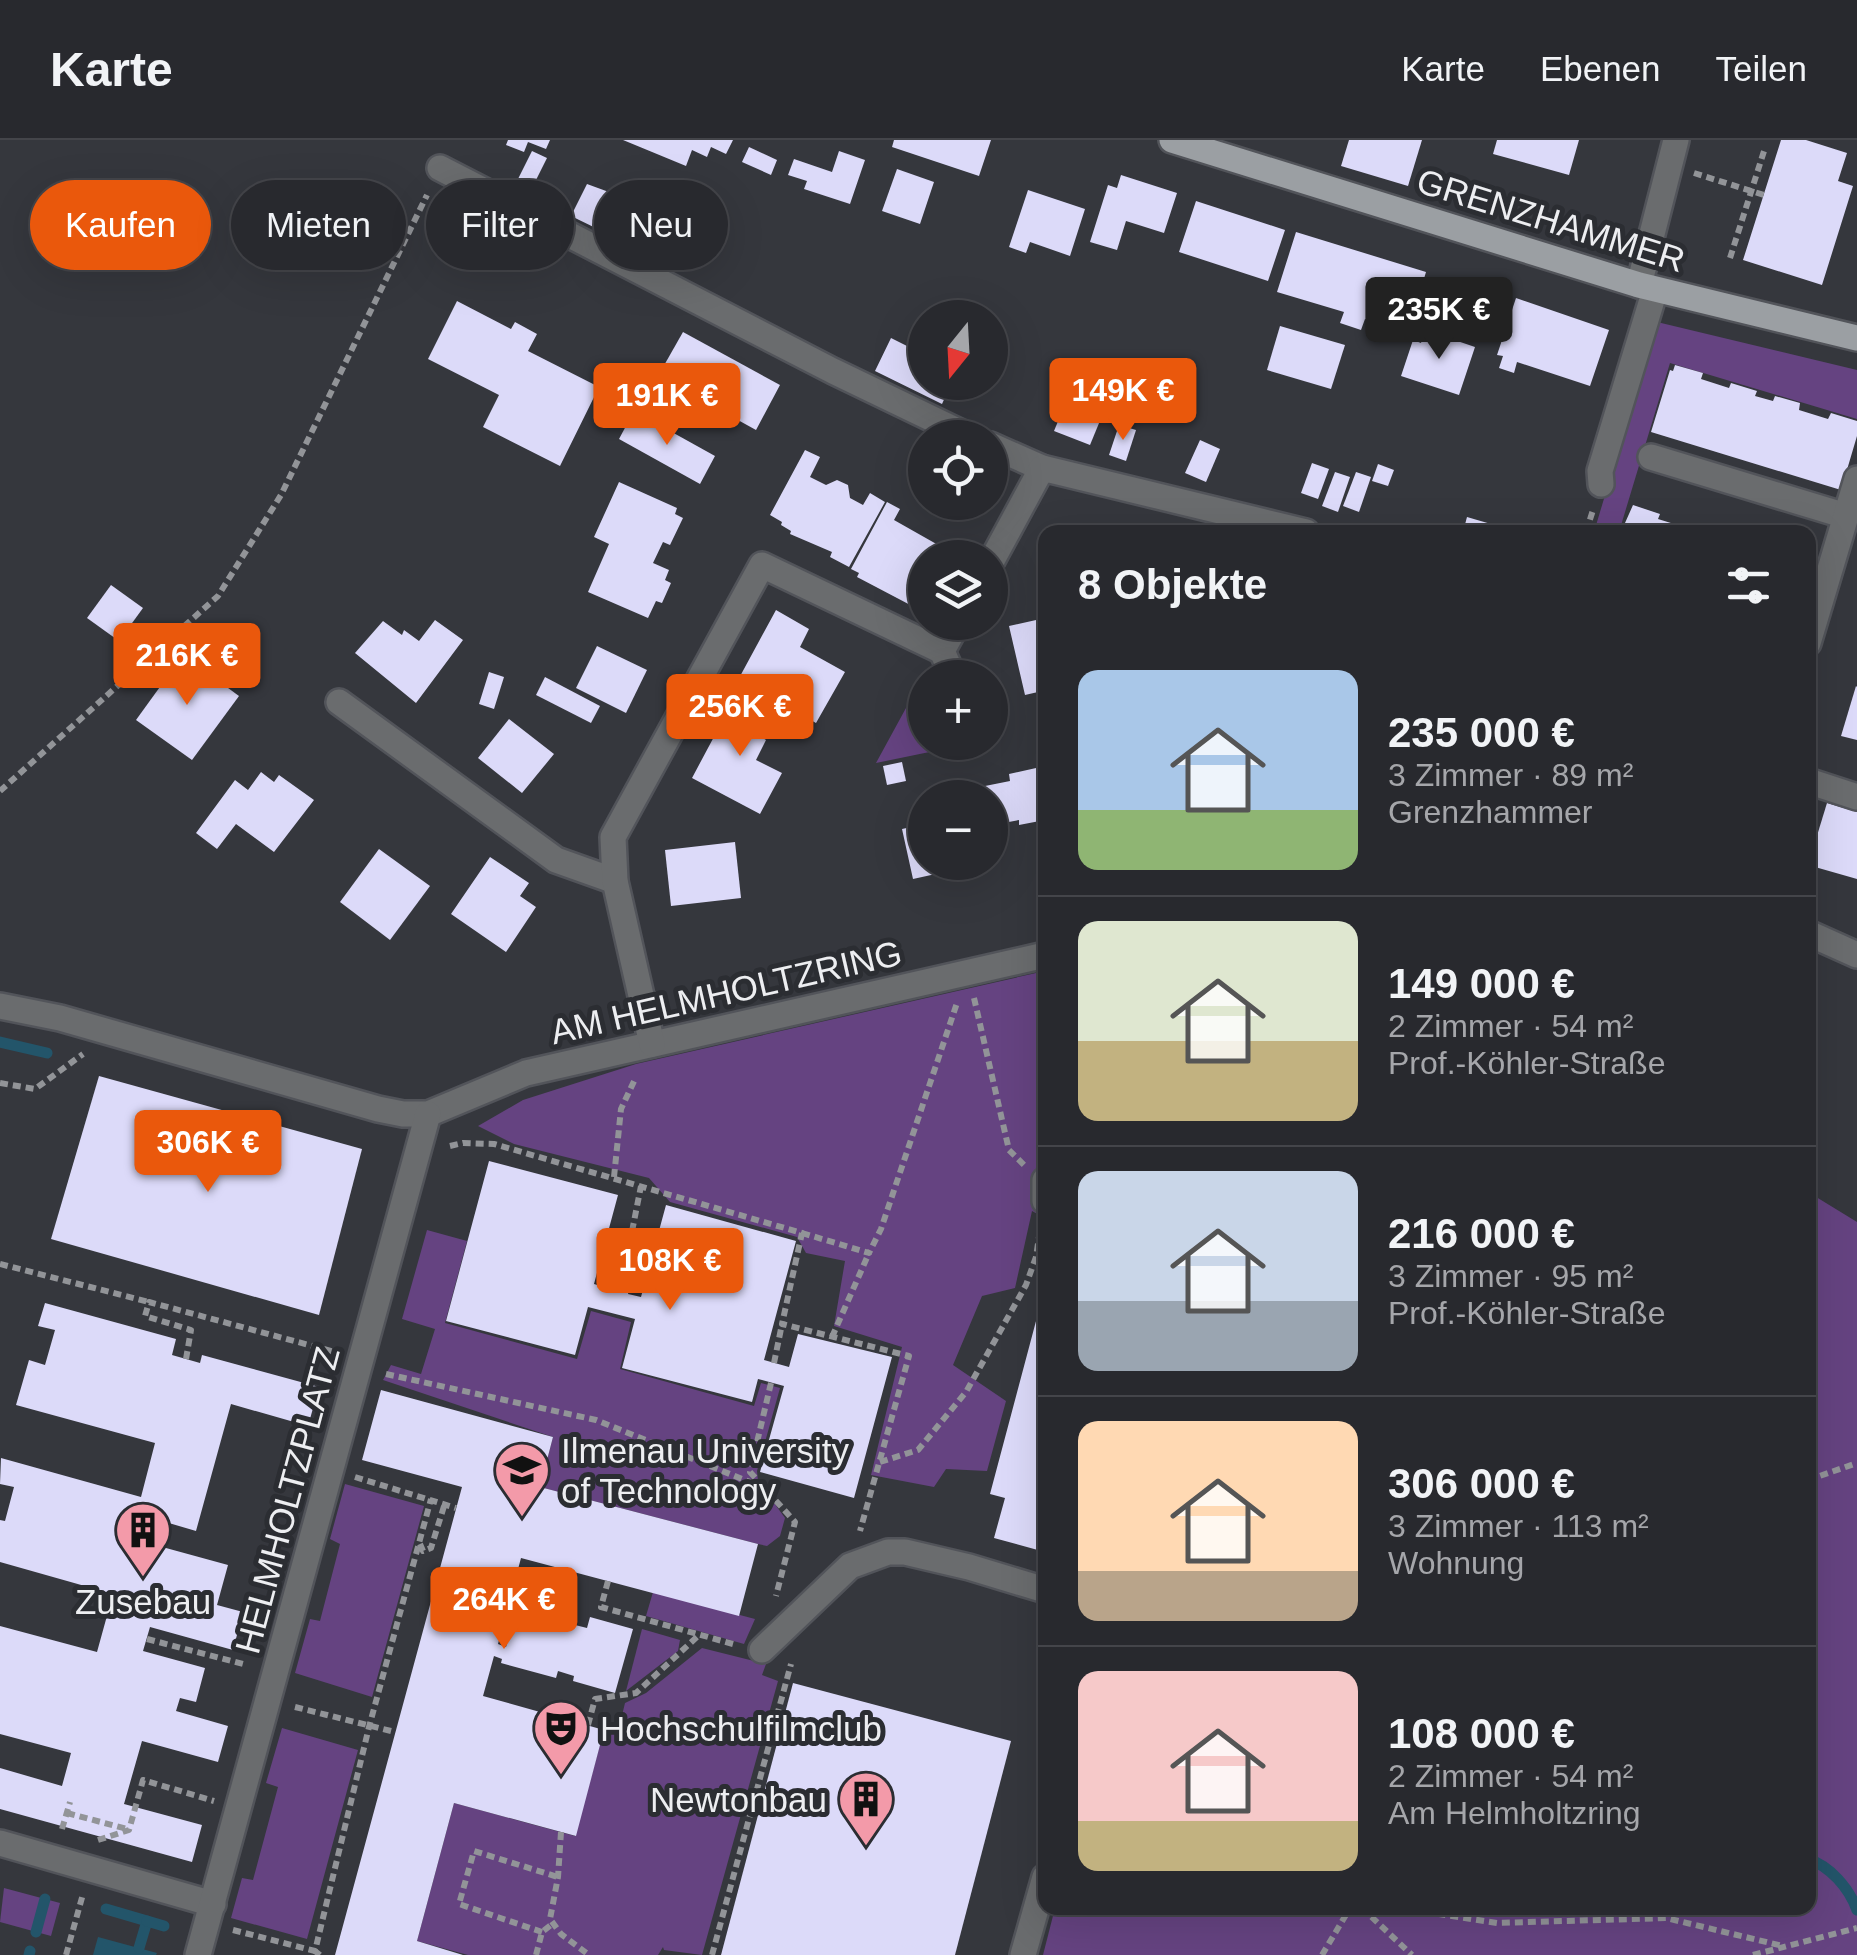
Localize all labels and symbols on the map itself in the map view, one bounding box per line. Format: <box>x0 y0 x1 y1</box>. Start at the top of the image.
street label: GRENZHAMMER <box>1412 161 1690 279</box>
pin: 235K € <box>1358 277 1520 362</box>
north arrow <box>908 300 1008 400</box>
pin: 149K € <box>1042 358 1204 443</box>
pin: 191K € <box>586 363 748 448</box>
pin: 216K € <box>106 623 268 708</box>
pin: 256K € <box>659 674 821 759</box>
street label: AM HELMHOLTZRING <box>547 933 905 1051</box>
pin: 306K € <box>127 1110 289 1195</box>
pin: 108K € <box>589 1228 751 1313</box>
street label: HELMHOLTZPLATZ <box>227 1342 347 1658</box>
place label: Ilmenau University of Technology <box>561 1431 849 1510</box>
school or university icon: Ilmenau University of Technology <box>492 1440 552 1519</box>
building icon: Zusebau <box>113 1500 173 1579</box>
pin: 264K € <box>423 1567 585 1652</box>
place label: Zusebau <box>75 1582 211 1621</box>
theatre icon: Hochschulfilmclub <box>531 1698 591 1777</box>
place label: Hochschulfilmclub <box>600 1709 882 1748</box>
building icon: Newtonbau <box>836 1769 896 1848</box>
place label: Newtonbau <box>650 1780 827 1819</box>

